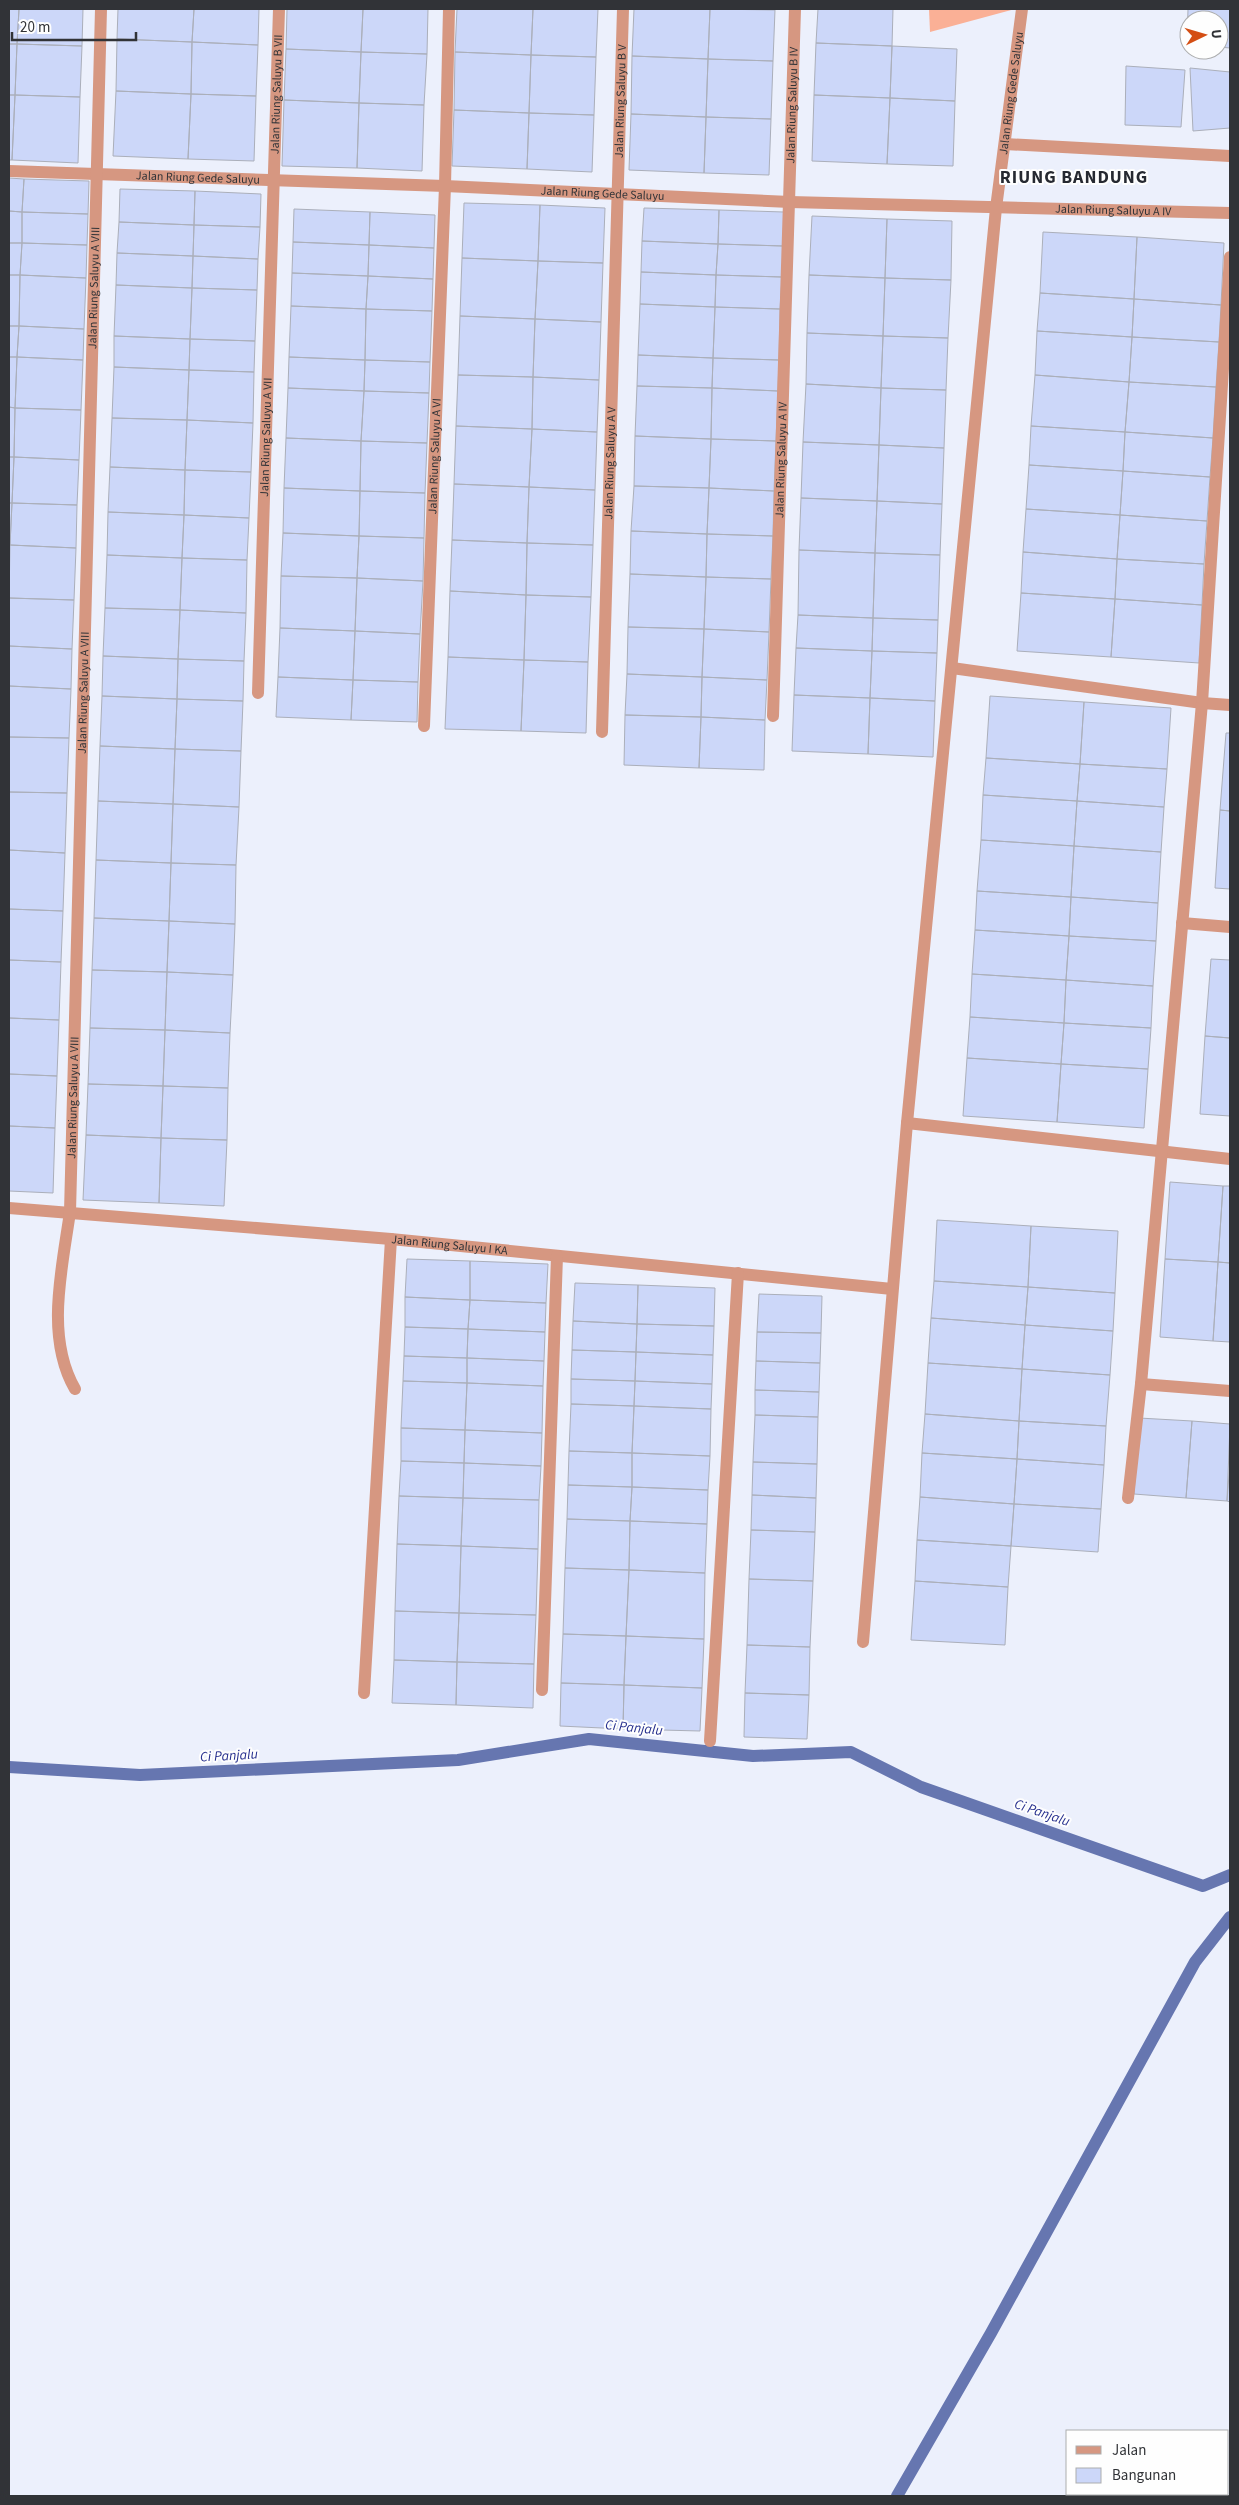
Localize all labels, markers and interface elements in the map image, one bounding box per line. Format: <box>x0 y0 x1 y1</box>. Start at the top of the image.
scale bar <box>12 10 136 42</box>
north arrow <box>1179 10 1229 60</box>
text: 20 m <box>20 17 50 38</box>
text: U <box>1206 28 1226 39</box>
street label: Jalan Riung Gede Saluyu <box>995 31 1027 156</box>
street label: Jalan Riung Saluyu B VII <box>266 34 287 154</box>
street label: Jalan Riung Saluyu B V <box>610 43 630 158</box>
street label: Jalan Riung Saluyu B IV <box>782 46 802 164</box>
district label: RIUNG BANDUNG <box>1000 165 1148 190</box>
street label: Jalan Riung Gede Saluyu <box>136 167 260 188</box>
street label: Jalan Riung Gede Saluyu <box>540 182 665 205</box>
street label: Jalan Riung Saluyu A IV <box>1055 200 1172 220</box>
street label: Jalan Riung Saluyu A VIII <box>84 226 104 349</box>
street label: Jalan Riung Saluyu A VII <box>256 377 276 497</box>
street label: Jalan Riung Saluyu A VI <box>424 398 445 515</box>
street label: Jalan Riung Saluyu A IV <box>771 401 791 518</box>
street label: Jalan Riung Saluyu A V <box>600 406 620 520</box>
street label: Jalan Riung Saluyu A VIII <box>73 631 93 754</box>
street label: Jalan Riung Saluyu A VIII <box>63 1036 83 1159</box>
street label: Jalan Riung Saluyu I KA <box>390 1231 509 1259</box>
water label: Ci Panjalu <box>604 1715 664 1741</box>
water label: Ci Panjalu <box>200 1745 258 1767</box>
water label: Ci Panjalu <box>1011 1794 1073 1832</box>
legend <box>1066 2430 1229 2495</box>
text: Jalan <box>1112 2440 1146 2461</box>
text: Bangunan <box>1112 2465 1176 2486</box>

